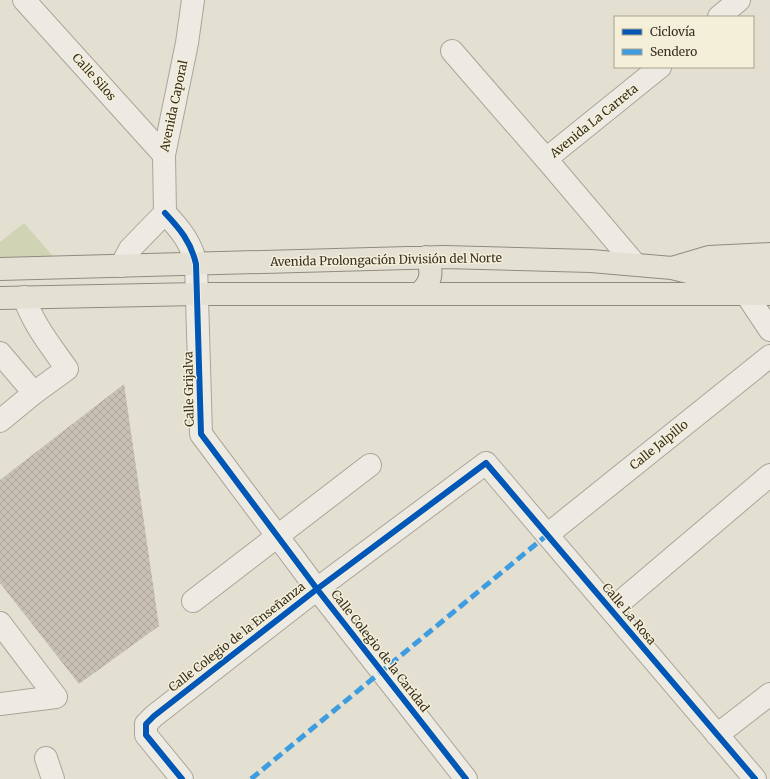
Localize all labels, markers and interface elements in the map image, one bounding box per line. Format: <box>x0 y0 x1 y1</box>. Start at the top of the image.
legend <box>614 16 754 68</box>
text: Ciclovía <box>650 24 696 39</box>
text: Sendero <box>650 44 697 59</box>
street label: Calle Silos <box>69 50 120 103</box>
street label: Avenida Caporal <box>156 58 191 154</box>
street label: Avenida La Carreta <box>546 80 641 161</box>
street label: Avenida Prolongación División del Norte <box>269 250 502 269</box>
street label: Calle Grijalva <box>180 351 197 427</box>
street label: Calle Jalpillo <box>626 417 691 473</box>
street label: Calle Colegio de la Enseñanza <box>165 578 308 695</box>
street label: Calle La Rosa <box>599 580 660 648</box>
street label: Calle Colegio de la Caridad <box>328 587 433 715</box>

